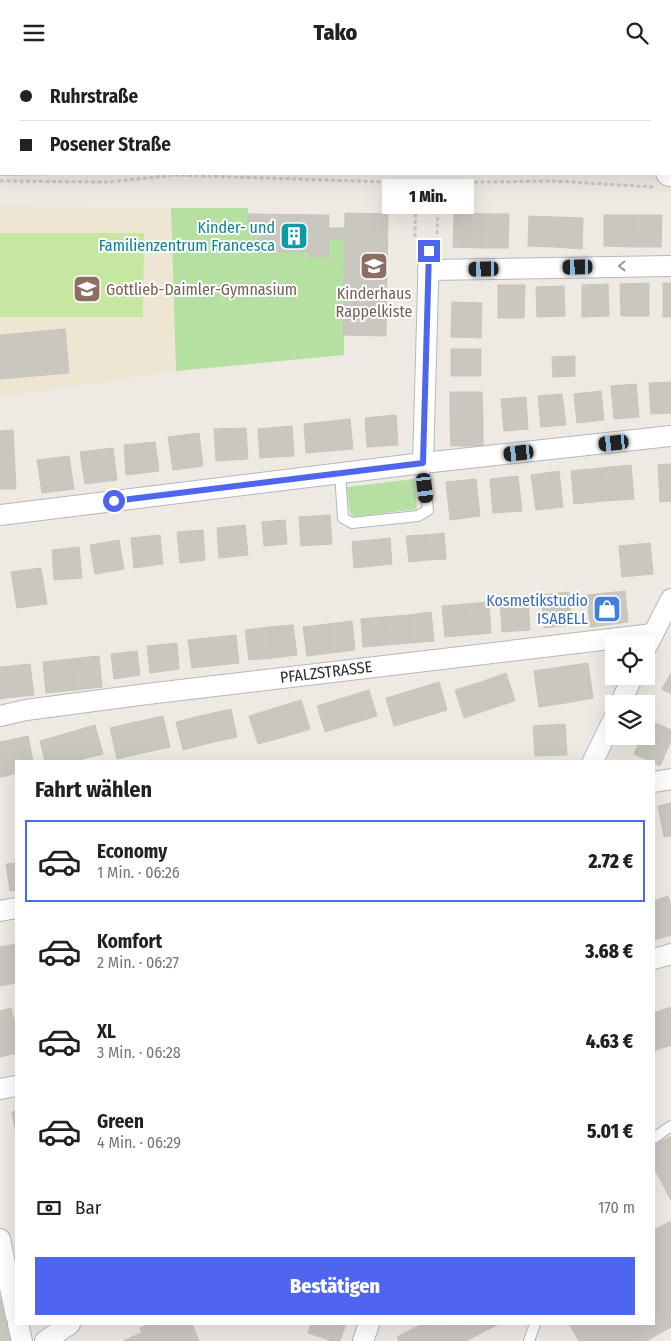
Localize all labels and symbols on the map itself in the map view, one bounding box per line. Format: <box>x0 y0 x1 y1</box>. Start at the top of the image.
callout: 1 Min. <box>383 179 475 213</box>
place label: Kinder- und Familienzentrum Francesca <box>99 218 275 255</box>
building icon: Kinder- und Familienzentrum Francesca <box>279 221 309 251</box>
route end <box>418 240 440 262</box>
school or university icon: Kinderhaus Rappelkiste <box>359 251 389 281</box>
car <box>562 259 593 275</box>
car <box>468 261 499 277</box>
one-way arrow <box>618 261 626 271</box>
school or university icon: Gottlieb-Daimler-Gymnasium <box>72 274 102 304</box>
place label: Gottlieb-Daimler-Gymnasium <box>106 280 297 299</box>
place label: Kinderhaus Rappelkiste <box>336 284 412 321</box>
car <box>598 434 629 452</box>
car <box>503 444 534 462</box>
car <box>415 472 434 504</box>
route start <box>103 490 125 512</box>
place label: Kosmetikstudio ISABELL <box>486 591 588 628</box>
shop icon: Kosmetikstudio ISABELL <box>592 594 622 624</box>
street label: PFALZSTRASSE <box>279 657 373 687</box>

